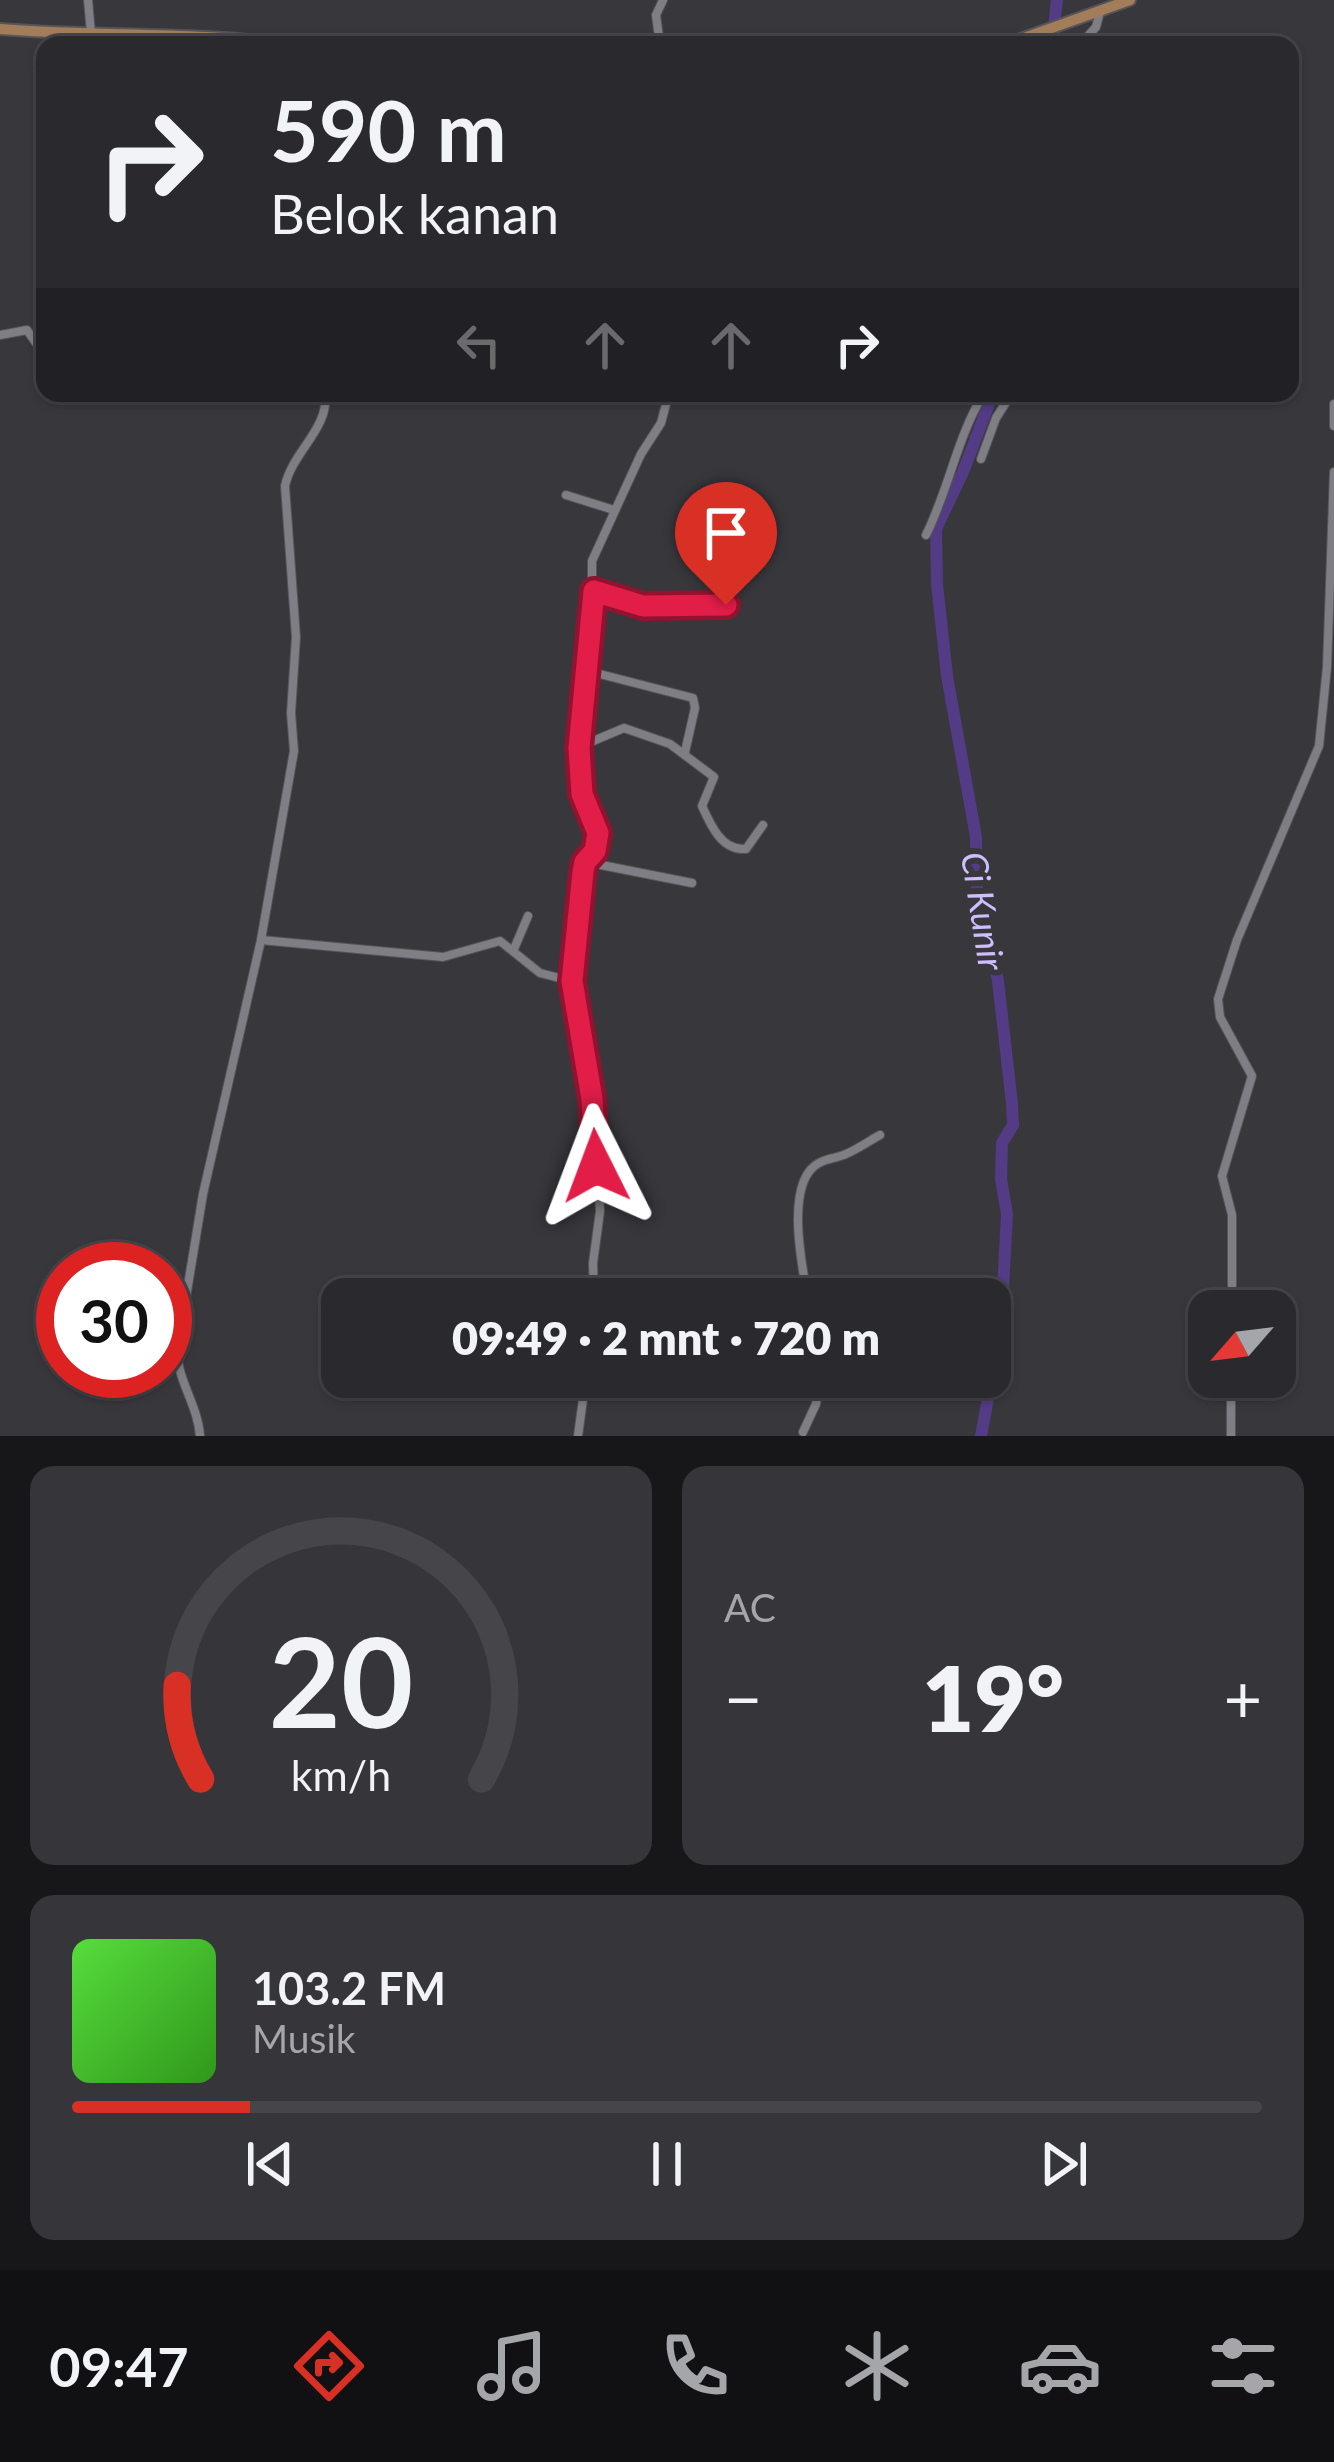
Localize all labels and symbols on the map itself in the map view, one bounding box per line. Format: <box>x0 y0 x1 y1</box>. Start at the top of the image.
pin <box>675 482 777 605</box>
water label: Ci Kunir <box>953 849 1015 974</box>
position arrow <box>533 1103 659 1229</box>
speed limit sign: 30 <box>36 1242 192 1398</box>
north arrow <box>1188 1290 1296 1398</box>

